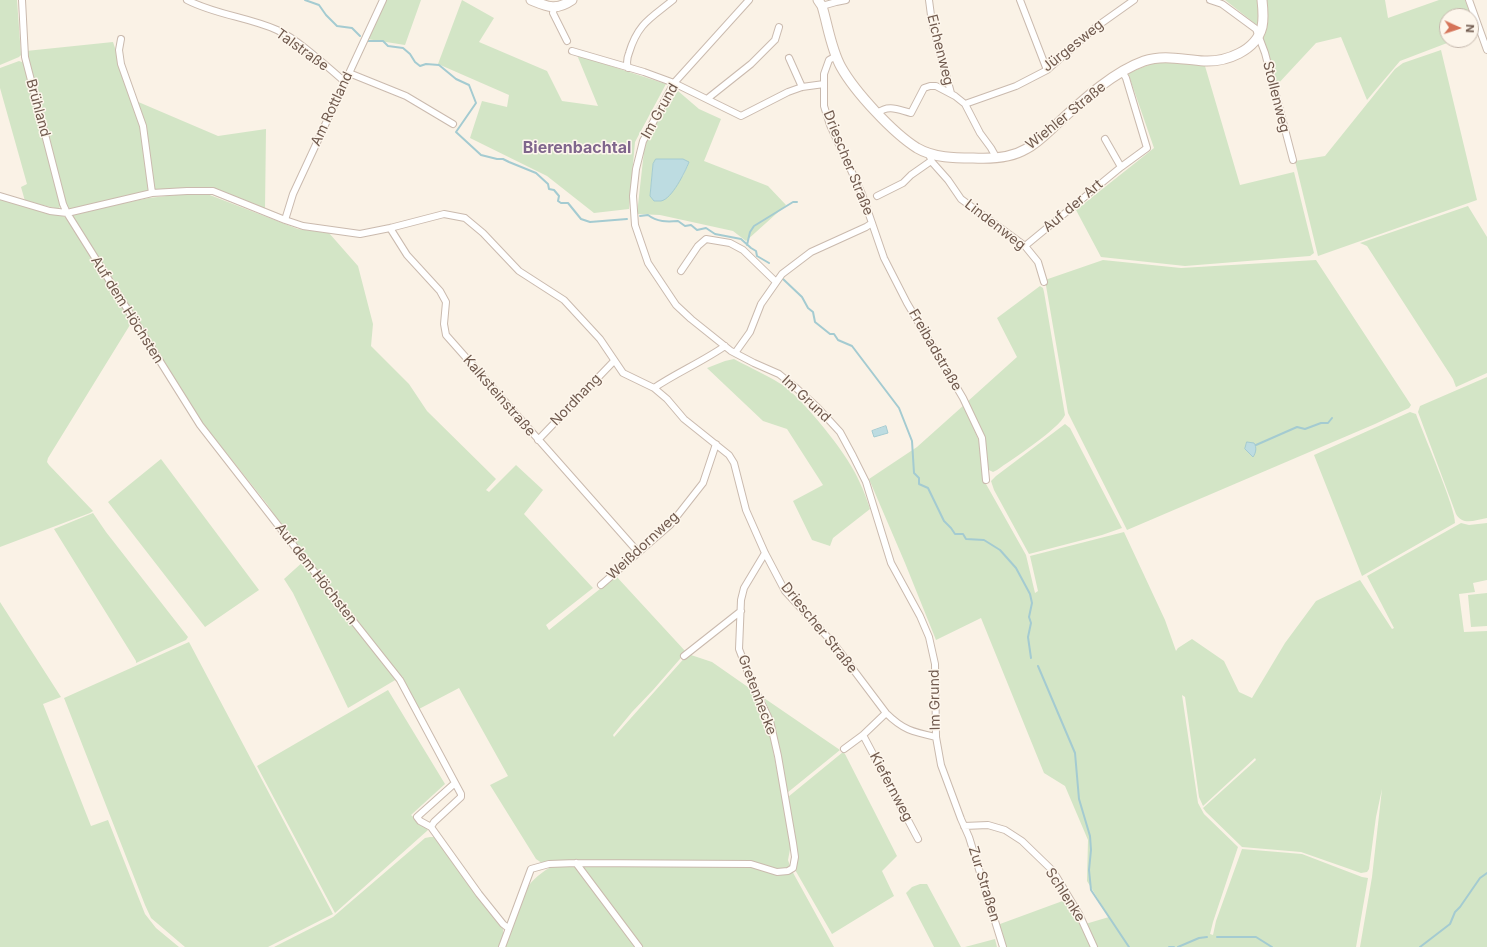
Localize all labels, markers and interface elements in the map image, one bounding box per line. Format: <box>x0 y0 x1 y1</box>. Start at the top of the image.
north arrow <box>1439 8 1479 48</box>
street label: Eichenweg <box>923 13 957 87</box>
street label: Jürgesweg <box>1039 16 1107 76</box>
text: N <box>1463 24 1477 33</box>
street label: Talstraße <box>272 25 332 75</box>
street label: Stollenweg <box>1259 60 1293 134</box>
street label: Am Rottland <box>307 69 357 149</box>
street label: Brühland <box>22 77 54 139</box>
street label: Wiehler Straße <box>1023 79 1109 153</box>
street label: Im Grund <box>638 80 682 142</box>
street label: Driescher Straße <box>819 108 877 218</box>
district label: Bierenbachtal <box>523 138 631 158</box>
street label: Auf der Art <box>1040 176 1106 236</box>
street label: Lindenweg <box>961 196 1029 254</box>
street label: Auf dem Höchsten <box>87 253 167 367</box>
street label: Freibadstraße <box>905 306 965 394</box>
street label: Kalksteinstraße <box>459 352 539 440</box>
street label: Nordhang <box>547 371 605 429</box>
street label: Im Grund <box>778 372 834 426</box>
street label: Weißdornweg <box>604 509 682 583</box>
street label: Auf dem Höchsten <box>271 520 361 628</box>
street label: Driescher Straße <box>777 579 861 677</box>
street label: Gretenhecke <box>734 653 780 737</box>
street label: Im Grund <box>926 669 944 731</box>
street label: Kiefernweg <box>866 750 916 824</box>
street label: Zur Straßen <box>965 844 1003 924</box>
street label: Schlenke <box>1041 865 1089 925</box>

